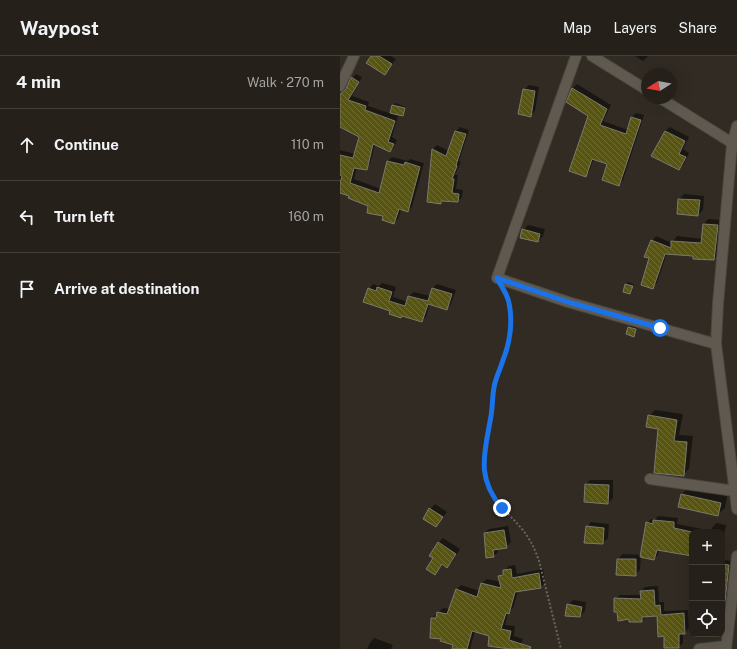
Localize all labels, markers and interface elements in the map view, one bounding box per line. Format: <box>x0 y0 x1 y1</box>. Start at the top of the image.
text: Waypost <box>20 17 99 39</box>
text: Map <box>563 20 591 36</box>
text: Layers <box>613 20 657 36</box>
text: Share <box>679 20 717 36</box>
north arrow <box>641 68 677 104</box>
text: 4 min <box>16 72 61 92</box>
text: Walk · 270 m <box>247 75 324 90</box>
icon: ahead <box>16 134 38 156</box>
text: Continue <box>54 136 119 153</box>
text: 110 m <box>291 137 324 152</box>
icon: left <box>16 206 38 228</box>
text: Turn left <box>54 208 115 225</box>
text: 160 m <box>288 209 324 224</box>
icon: arrive <box>16 278 38 300</box>
text: Arrive at destination <box>54 280 199 297</box>
route start <box>651 319 669 337</box>
route end <box>493 499 511 517</box>
map controls <box>689 529 725 637</box>
button: + <box>689 529 725 565</box>
button: − <box>689 565 725 601</box>
button: locate <box>689 601 725 637</box>

